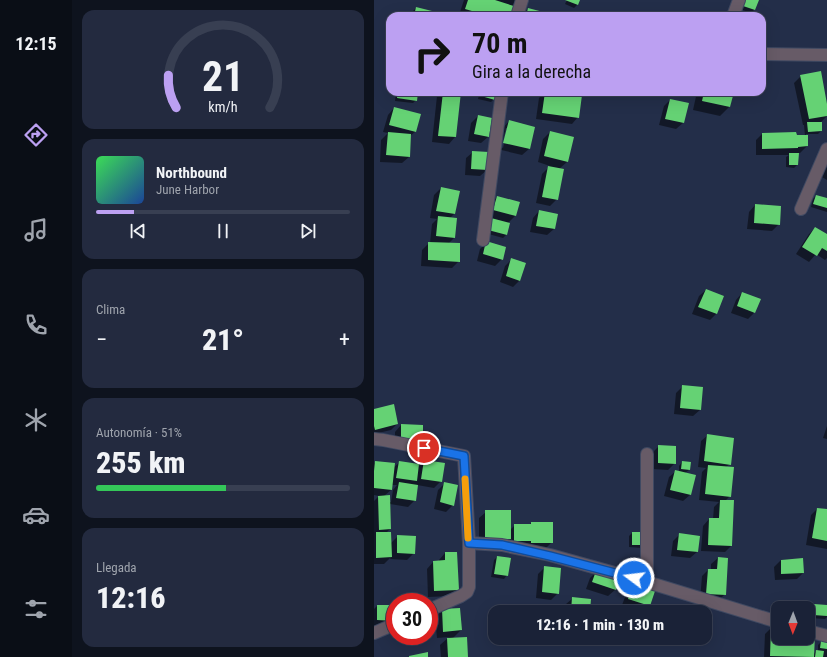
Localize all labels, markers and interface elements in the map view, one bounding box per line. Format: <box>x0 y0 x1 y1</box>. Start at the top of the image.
text: 70 m <box>472 27 528 60</box>
icon: right <box>406 28 458 80</box>
text: 12:15 <box>15 33 57 54</box>
text: 21 <box>202 52 244 101</box>
text: Gira a la derecha <box>472 61 591 82</box>
text: km/h <box>208 98 238 114</box>
icon: directions <box>22 121 50 149</box>
text: Northbound <box>156 164 227 182</box>
text: June Harbor <box>156 182 219 197</box>
icon: music <box>22 216 50 244</box>
icon: previous <box>127 220 149 242</box>
icon: pause <box>212 220 234 242</box>
icon: next <box>297 220 319 242</box>
text: Clima <box>96 302 125 317</box>
icon: phone <box>22 311 50 339</box>
text: 21° <box>202 322 244 357</box>
text: − <box>96 327 107 352</box>
text: + <box>339 327 350 352</box>
icon: climate <box>22 406 50 434</box>
text: Autonomía · 51% <box>96 425 182 440</box>
pin <box>407 431 441 465</box>
icon: arrive <box>413 437 435 459</box>
text: 255 km <box>96 445 185 480</box>
icon: car <box>22 501 50 529</box>
position arrow <box>613 557 655 599</box>
text: Llegada <box>96 560 137 575</box>
text: 12:16 <box>96 580 165 615</box>
speed limit sign: 30 <box>386 593 438 645</box>
icon: filters <box>22 595 50 623</box>
north arrow <box>771 601 815 645</box>
map controls <box>771 601 815 645</box>
text: 12:16 · 1 min · 130 m <box>536 616 664 634</box>

